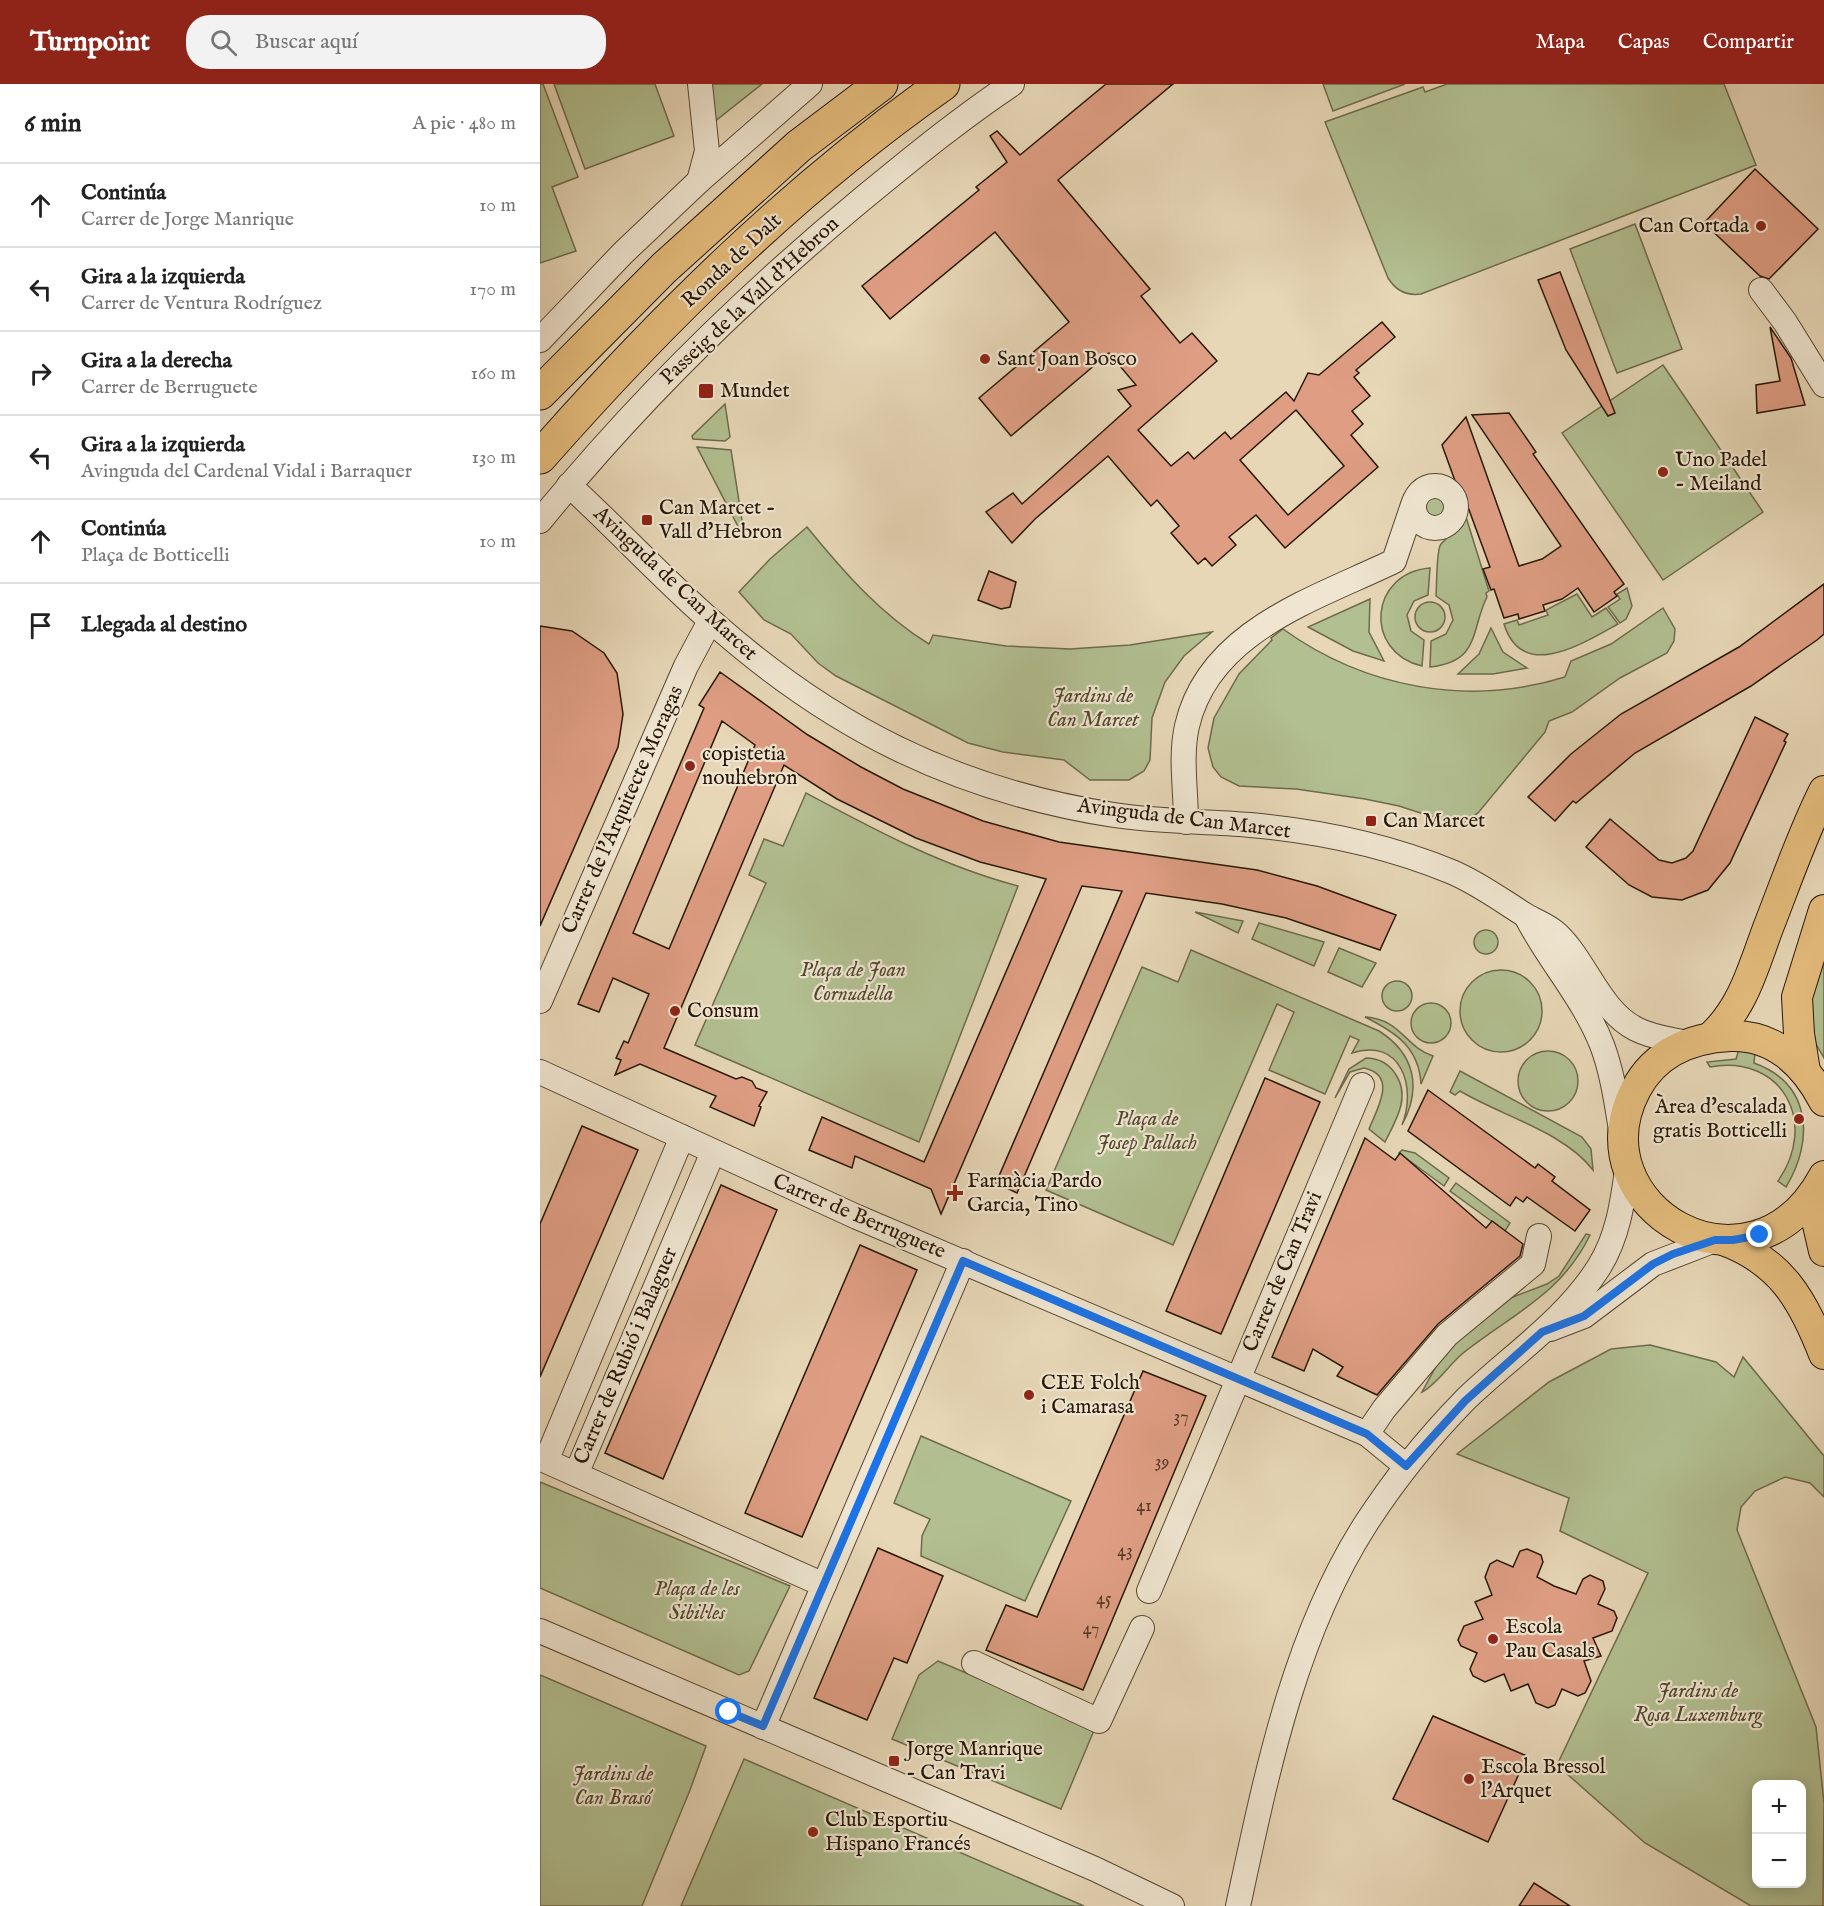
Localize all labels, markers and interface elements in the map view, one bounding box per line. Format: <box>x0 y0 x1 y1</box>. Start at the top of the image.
search box <box>186 15 606 69</box>
text: Turnpoint <box>30 25 150 60</box>
icon: search <box>207 26 240 59</box>
text: Buscar aquí <box>255 28 358 56</box>
text: Mapa <box>1536 29 1585 56</box>
text: Capas <box>1618 29 1670 56</box>
text: Compartir <box>1703 29 1794 56</box>
text: 6 min <box>24 107 82 140</box>
text: A pie · 480 m <box>412 111 516 136</box>
text: Continúa <box>81 179 166 207</box>
icon: ahead <box>24 189 57 222</box>
text: 10 m <box>479 193 516 218</box>
text: Carrer de Jorge Manrique <box>81 207 294 232</box>
street label: Ronda de Dalt <box>676 208 788 314</box>
street label: Passeig de la Vall d'Hebron <box>655 211 845 391</box>
place label: Can Cortada <box>1639 213 1750 240</box>
marker: Can Cortada <box>1754 219 1768 233</box>
text: Gira a la izquierda <box>81 263 245 291</box>
icon: left <box>24 273 57 306</box>
text: 170 m <box>470 277 516 302</box>
text: Carrer de Ventura Rodríguez <box>81 291 322 316</box>
place label: Sant Joan Bosco <box>997 346 1137 373</box>
text: Gira a la derecha <box>81 347 232 375</box>
marker: Sant Joan Bosco <box>978 352 992 366</box>
icon: right <box>24 357 57 390</box>
text: 160 m <box>470 361 516 386</box>
text: Carrer de Berruguete <box>81 375 258 400</box>
place label: Mundet <box>720 378 790 405</box>
marker: Mundet <box>697 382 715 400</box>
text: Gira a la izquierda <box>81 431 245 459</box>
icon: left <box>24 441 57 474</box>
text: 130 m <box>471 445 516 470</box>
place label: Uno Padel - Meiland <box>1675 447 1767 498</box>
text: Avinguda del Cardenal Vidal i Barraquer <box>81 459 412 484</box>
marker: Uno Padel - Meiland <box>1656 465 1670 479</box>
place label: Can Marcet - Vall d'Hebron <box>658 495 782 546</box>
street label: Avinguda de Can Marcet <box>587 500 763 667</box>
marker: Can Marcet - Vall d'Hebron <box>640 513 654 527</box>
text: Continúa <box>81 515 166 543</box>
icon: ahead <box>24 525 57 558</box>
text: 10 m <box>479 529 516 554</box>
text: Plaça de Botticelli <box>81 543 230 568</box>
icon: arrive <box>24 609 57 642</box>
text: Llegada al destino <box>81 611 247 639</box>
street label: Carrer de l'Arquitecte Moragas <box>556 682 690 938</box>
park label: Jardins de Can Marcet <box>1047 683 1140 734</box>
place label: copistetia nouhebron <box>702 741 797 792</box>
marker: copistetia nouhebron <box>683 759 697 773</box>
street label: Avinguda de Can Marcet <box>1075 792 1292 845</box>
place label: Can Marcet <box>1383 808 1485 835</box>
marker: Can Marcet <box>1364 814 1378 828</box>
park label: Plaça de Joan Cornudella <box>800 957 906 1008</box>
place label: Consum <box>687 998 759 1025</box>
marker: Consum <box>668 1004 682 1018</box>
place label: Àrea d'escalada gratis Botticelli <box>1653 1093 1788 1145</box>
park label: Plaça de Josep Pallach <box>1097 1106 1197 1157</box>
marker: Àrea d'escalada gratis Botticelli <box>1792 1112 1806 1126</box>
street label: Carrer de Berruguete <box>768 1168 950 1266</box>
place label: Farmàcia Pardo Garcia, Tino <box>967 1168 1102 1219</box>
marker: Farmàcia Pardo Garcia, Tino <box>948 1186 962 1200</box>
street label: Carrer de Can Travi <box>1237 1188 1329 1356</box>
route end <box>1746 1221 1772 1247</box>
street label: Carrer de Rubió i Balaguer <box>568 1243 684 1469</box>
place label: CEE Folch i Camarasa <box>1041 1370 1140 1421</box>
marker: CEE Folch i Camarasa <box>1022 1388 1036 1402</box>
house number: 37 <box>1173 1406 1189 1429</box>
house number: 39 <box>1155 1451 1169 1474</box>
house number: 41 <box>1136 1495 1152 1518</box>
house number: 43 <box>1117 1540 1133 1563</box>
park label: Plaça de les Sibil·les <box>654 1576 741 1627</box>
house number: 45 <box>1096 1588 1112 1611</box>
place label: Escola Pau Casals <box>1505 1614 1595 1665</box>
house number: 47 <box>1083 1618 1099 1641</box>
marker: Escola Pau Casals <box>1486 1632 1500 1646</box>
park label: Jardins de Rosa Luxemburg <box>1634 1678 1763 1729</box>
route start <box>715 1698 741 1724</box>
place label: Jorge Manrique - Can Travi <box>904 1736 1043 1787</box>
marker: Jorge Manrique - Can Travi <box>887 1754 901 1768</box>
place label: Escola Bressol l'Arquet <box>1481 1754 1606 1805</box>
park label: Jardins de Can Brasó <box>573 1761 654 1812</box>
marker: Escola Bressol l'Arquet <box>1462 1772 1476 1786</box>
map controls <box>1752 1780 1806 1888</box>
button: + <box>1752 1780 1806 1834</box>
place label: Club Esportiu Hispano Francés <box>825 1807 971 1858</box>
marker: Club Esportiu Hispano Francés <box>806 1825 820 1839</box>
button: − <box>1752 1834 1806 1888</box>

